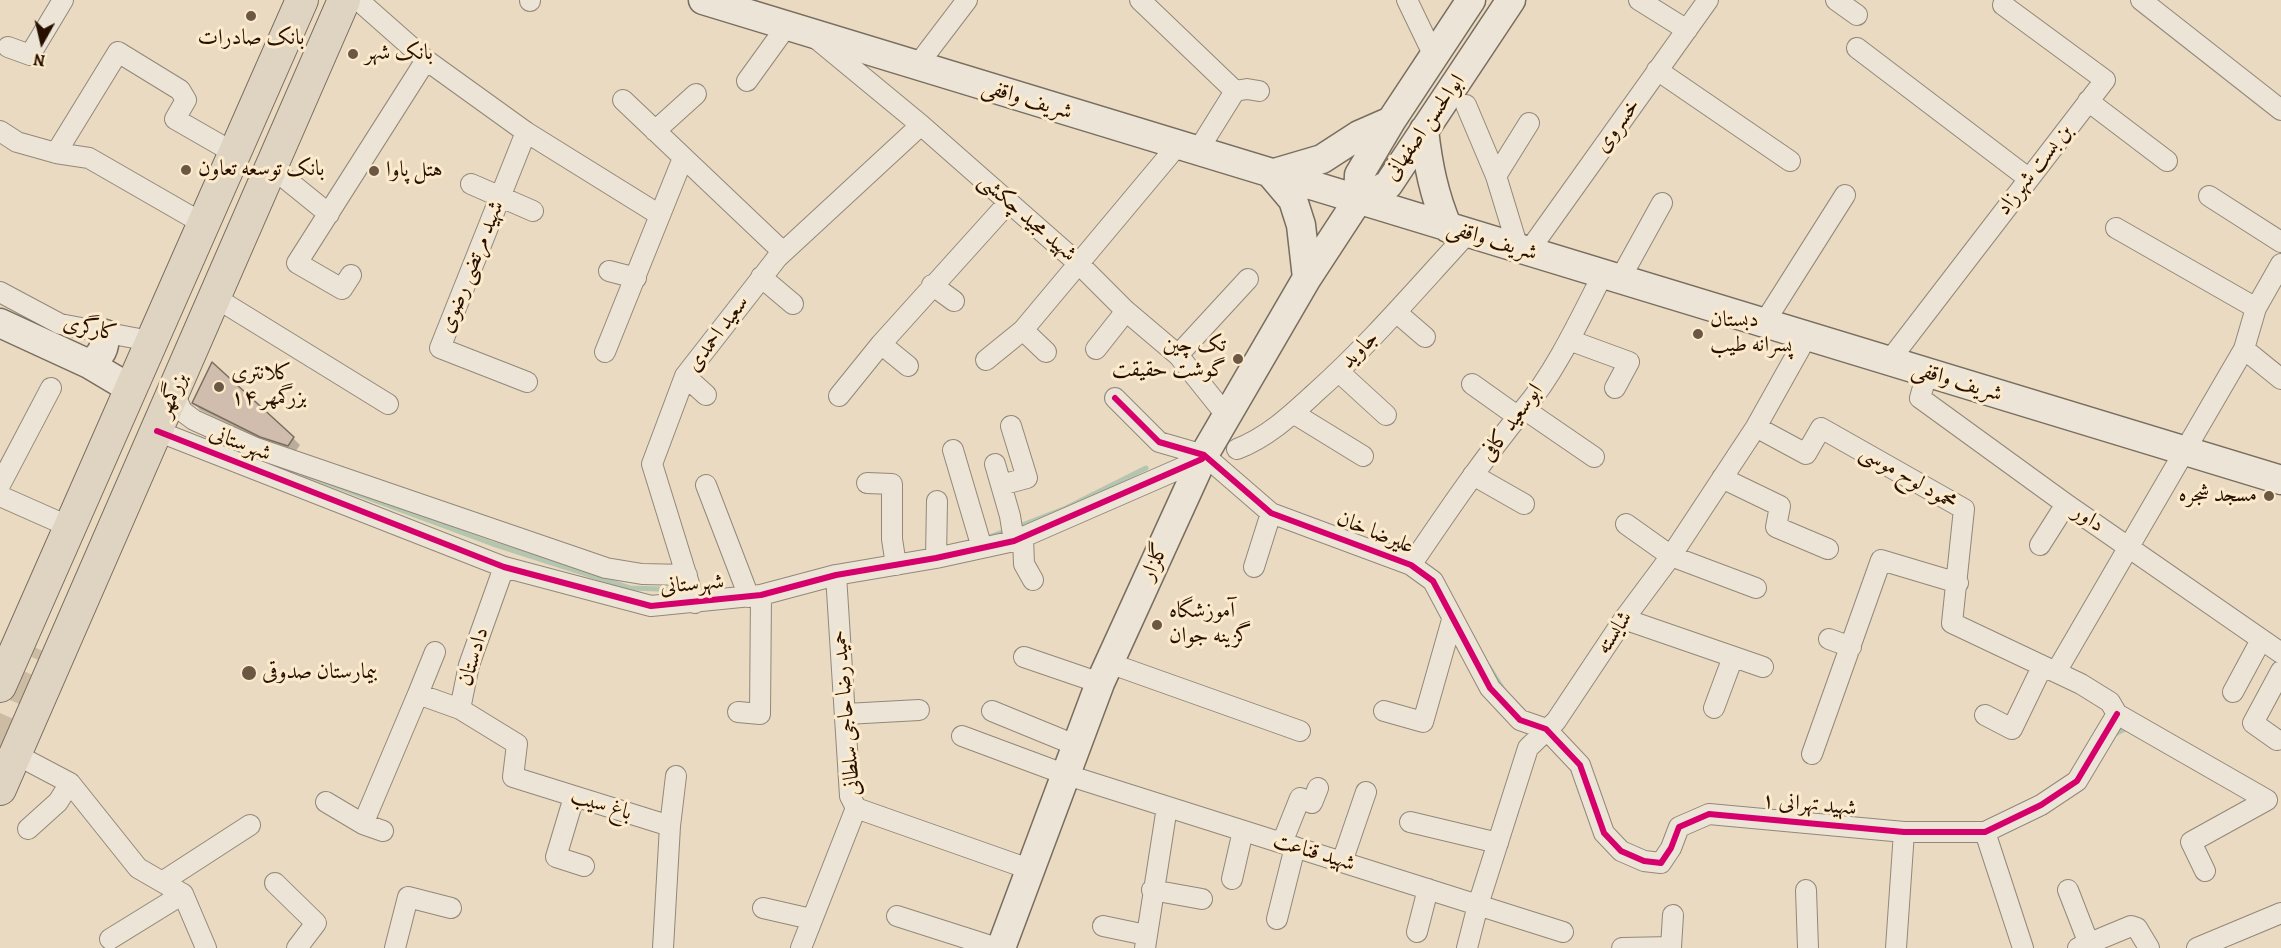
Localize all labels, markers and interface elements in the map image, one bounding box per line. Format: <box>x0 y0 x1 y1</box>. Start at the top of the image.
marker: بانک صادرات <box>244 9 258 23</box>
north arrow <box>12 12 72 72</box>
place label: بانک صادرات <box>198 26 304 52</box>
place label: بانک شهر <box>365 41 433 67</box>
marker: بانک شهر <box>346 47 360 61</box>
text: N <box>32 48 47 72</box>
street label: ابوالحسن اصفهانی <box>1379 70 1471 186</box>
street label: شریف واقفی <box>979 74 1075 126</box>
street label: خسروی <box>1590 94 1646 158</box>
street label: بن بست شهرزاد <box>1991 119 2079 221</box>
place label: بانک توسعه تعاون <box>198 157 324 183</box>
place label: هتل پاوا <box>386 158 443 184</box>
marker: بانک توسعه تعاون <box>179 163 193 177</box>
marker: هتل پاوا <box>367 164 381 178</box>
street label: شهید مجید چکشی <box>972 168 1082 268</box>
street label: شهید مرتضی رضوی <box>434 197 510 337</box>
street label: شریف واقفی <box>1444 215 1540 267</box>
street label: سعید احمدی <box>681 291 755 377</box>
place label: دبستان پسرانه طیب <box>1710 308 1792 360</box>
street label: کارگری <box>60 310 120 348</box>
street label: جاوید <box>1335 325 1385 375</box>
marker: دبستان پسرانه طیب <box>1691 327 1705 341</box>
place label: تک چین گوشت حقیقت <box>1112 333 1226 384</box>
marker: تک چین گوشت حقیقت <box>1231 352 1245 366</box>
street label: شریف واقفی <box>1909 356 2005 408</box>
place label: کلانتری ۱۴ بزرگمهر <box>231 361 307 412</box>
street label: بزرگمهر <box>152 369 194 421</box>
street label: ابوسعید کافی <box>1475 379 1549 467</box>
marker: کلانتری ۱۴ بزرگمهر <box>212 380 226 394</box>
street label: شهرستانی <box>205 420 275 468</box>
street label: محمود لوح موسی <box>1855 440 1961 516</box>
place label: مسجد شجره <box>2178 483 2257 509</box>
marker: مسجد شجره <box>2262 489 2276 503</box>
street label: داور <box>2067 499 2109 539</box>
street label: علیرضا خان <box>1333 506 1417 560</box>
street label: گلزار <box>1135 539 1175 585</box>
street label: شهرستانی <box>659 569 725 601</box>
place label: آموزشگاه گزینه جوان <box>1169 599 1252 650</box>
street label: شایسته <box>1591 606 1639 660</box>
marker: آموزشگاه گزینه جوان <box>1150 618 1164 632</box>
street label: دادستان <box>453 624 495 690</box>
street label: حمید رضا حاجی سلطانی <box>827 629 867 797</box>
place label: بیمارستان صدوقی <box>262 660 377 686</box>
marker: بیمارستان صدوقی <box>240 664 258 682</box>
street label: باغ سیب <box>567 783 635 827</box>
street label: شهید تهرانی ۱ <box>1760 788 1858 822</box>
street label: شهید قناعت <box>1270 828 1358 878</box>

